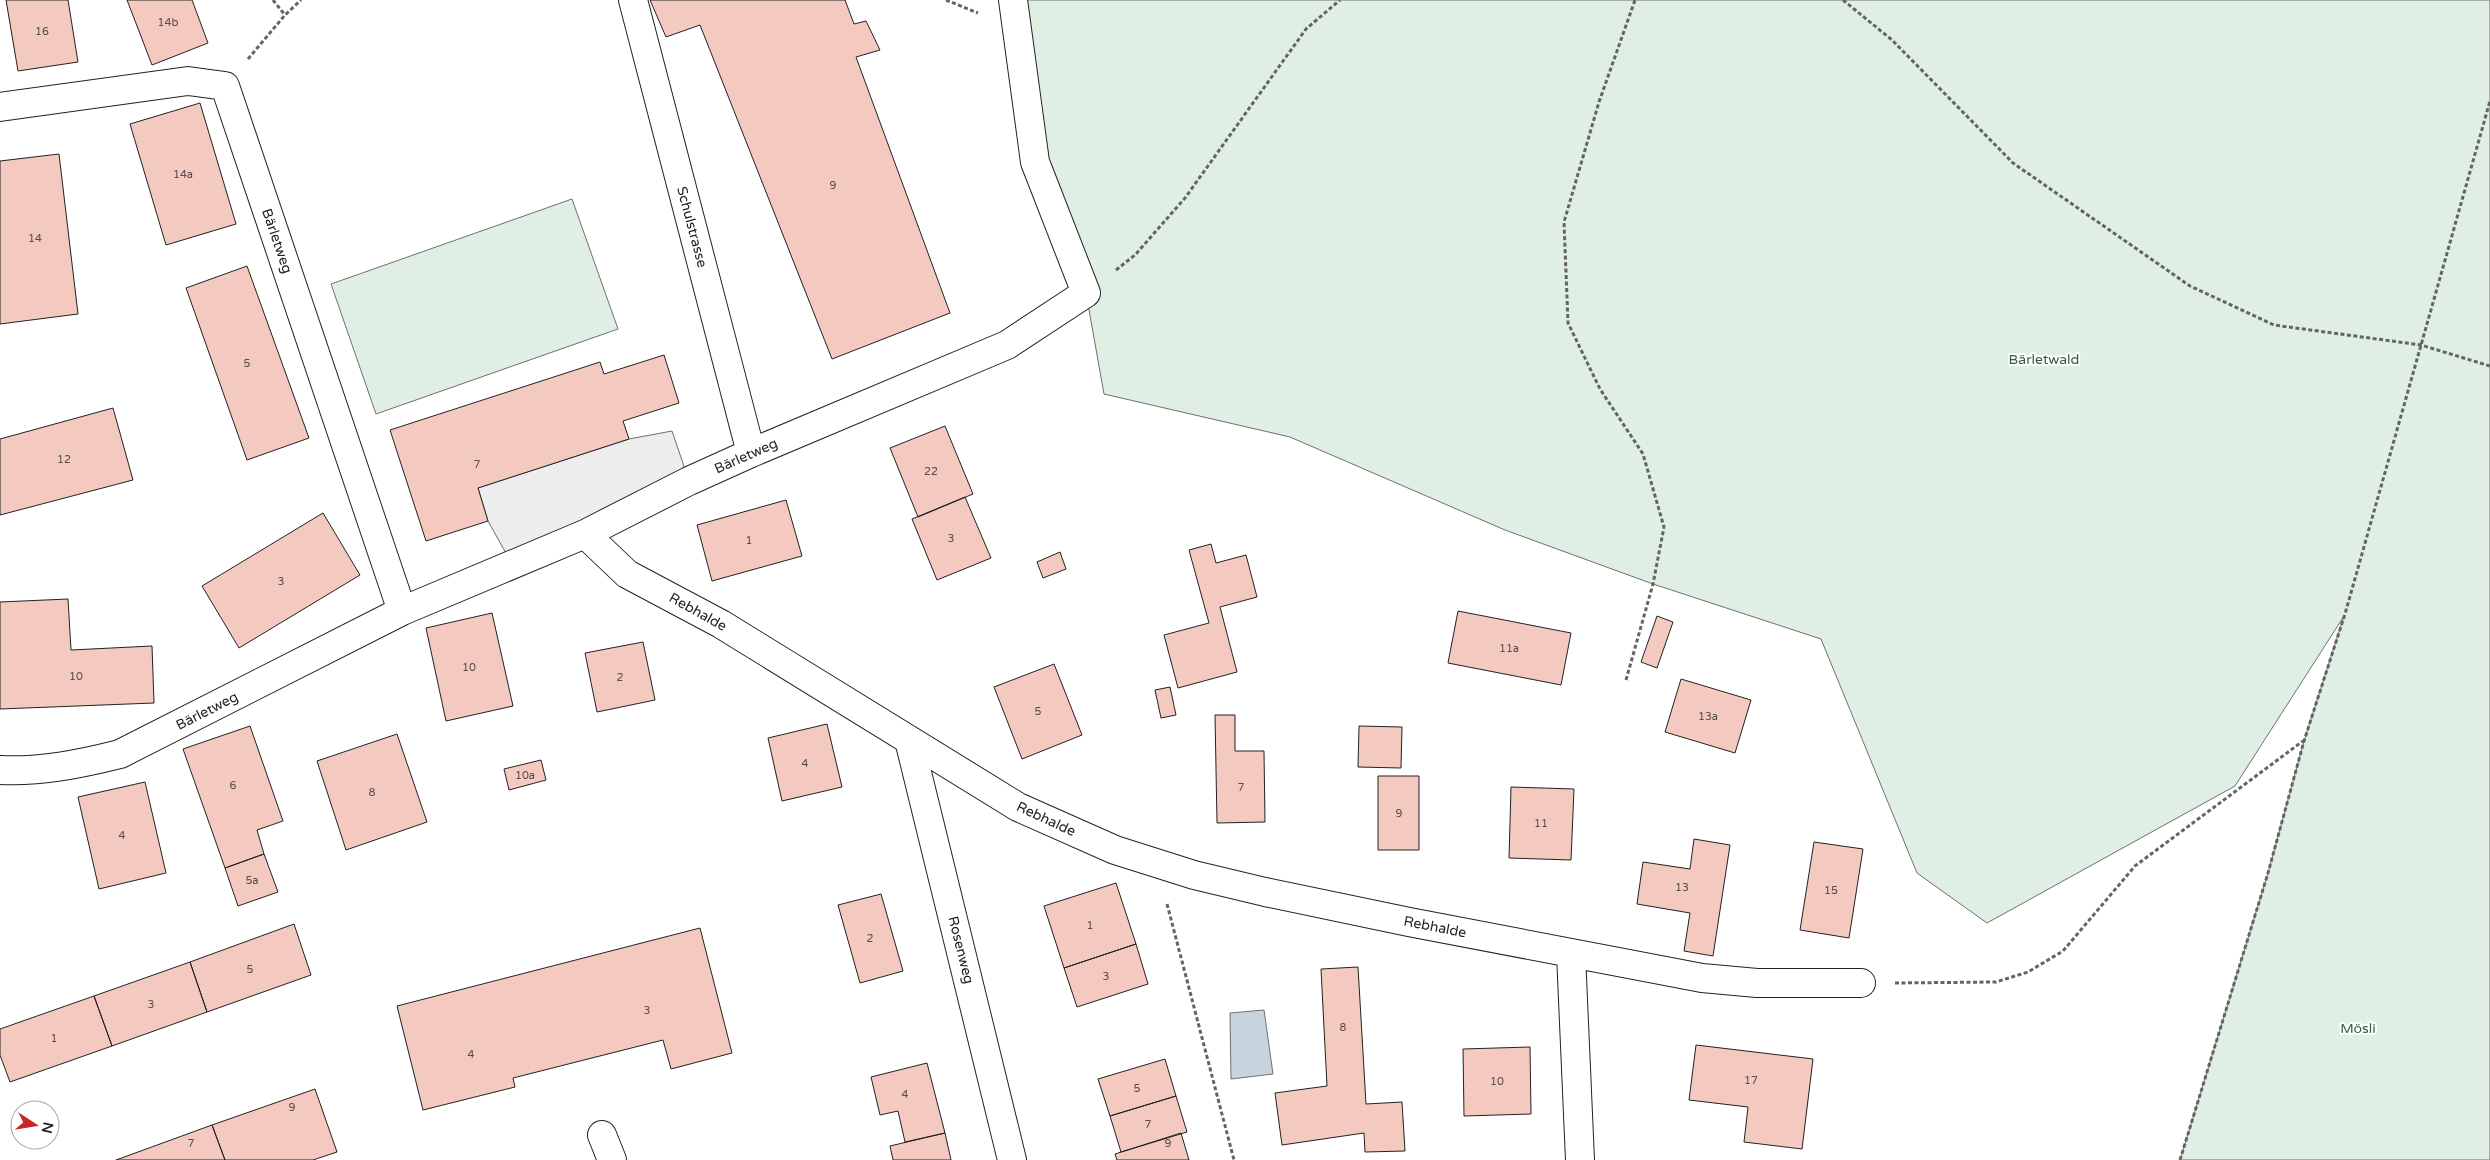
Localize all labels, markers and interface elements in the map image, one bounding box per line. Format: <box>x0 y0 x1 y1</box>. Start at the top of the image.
house number: 14b <box>158 16 178 29</box>
house number: 16 <box>35 25 49 38</box>
house number: 14a <box>173 168 193 181</box>
house number: 9 <box>830 179 837 192</box>
street label: Schulstrasse <box>673 185 711 269</box>
street label: Bärletweg <box>258 206 296 276</box>
house number: 14 <box>28 232 42 245</box>
park label: Bärletwald <box>2009 351 2079 368</box>
house number: 5 <box>244 357 251 370</box>
street label: Bärletweg <box>712 435 780 477</box>
house number: 12 <box>57 453 71 466</box>
house number: 7 <box>474 458 481 471</box>
house number: 22 <box>924 465 938 478</box>
house number: 3 <box>948 532 955 545</box>
house number: 1 <box>746 534 752 547</box>
house number: 3 <box>278 575 285 588</box>
street label: Rebhalde <box>666 589 730 635</box>
house number: 11a <box>1499 642 1519 655</box>
house number: 10 <box>462 661 476 674</box>
house number: 10 <box>69 670 83 683</box>
house number: 2 <box>617 671 624 684</box>
street label: Bärletweg <box>173 688 241 734</box>
house number: 5 <box>1035 705 1042 718</box>
house number: 13a <box>1698 710 1718 723</box>
house number: 4 <box>802 757 809 770</box>
house number: 10a <box>515 769 535 782</box>
house number: 6 <box>230 779 237 792</box>
house number: 7 <box>1238 781 1245 794</box>
house number: 8 <box>369 786 376 799</box>
street label: Rebhalde <box>1014 798 1078 840</box>
house number: 9 <box>1396 807 1403 820</box>
house number: 11 <box>1534 817 1548 830</box>
house number: 4 <box>119 829 126 842</box>
house number: 5a <box>245 874 259 887</box>
house number: 13 <box>1675 881 1689 894</box>
house number: 15 <box>1824 884 1838 897</box>
street label: Rebhalde <box>1402 913 1468 941</box>
street label: Rosenweg <box>944 914 978 986</box>
house number: 1 <box>1087 919 1093 932</box>
house number: 2 <box>867 932 874 945</box>
house number: 5 <box>247 963 254 976</box>
house number: 3 <box>1103 970 1110 983</box>
house number: 3 <box>148 998 155 1011</box>
house number: 3 <box>644 1004 651 1017</box>
park label: Mösli <box>2340 1020 2376 1037</box>
house number: 8 <box>1340 1021 1347 1034</box>
house number: 1 <box>51 1032 57 1045</box>
house number: 4 <box>468 1048 475 1061</box>
house number: 17 <box>1744 1074 1758 1087</box>
house number: 10 <box>1490 1075 1504 1088</box>
house number: 5 <box>1134 1082 1141 1095</box>
house number: 4 <box>902 1088 909 1101</box>
north arrow <box>10 1100 60 1150</box>
house number: 9 <box>289 1101 296 1114</box>
house number: 7 <box>1145 1118 1152 1131</box>
text: N <box>38 1120 57 1135</box>
house number: 7 <box>188 1137 195 1150</box>
house number: 9 <box>1165 1137 1172 1150</box>

